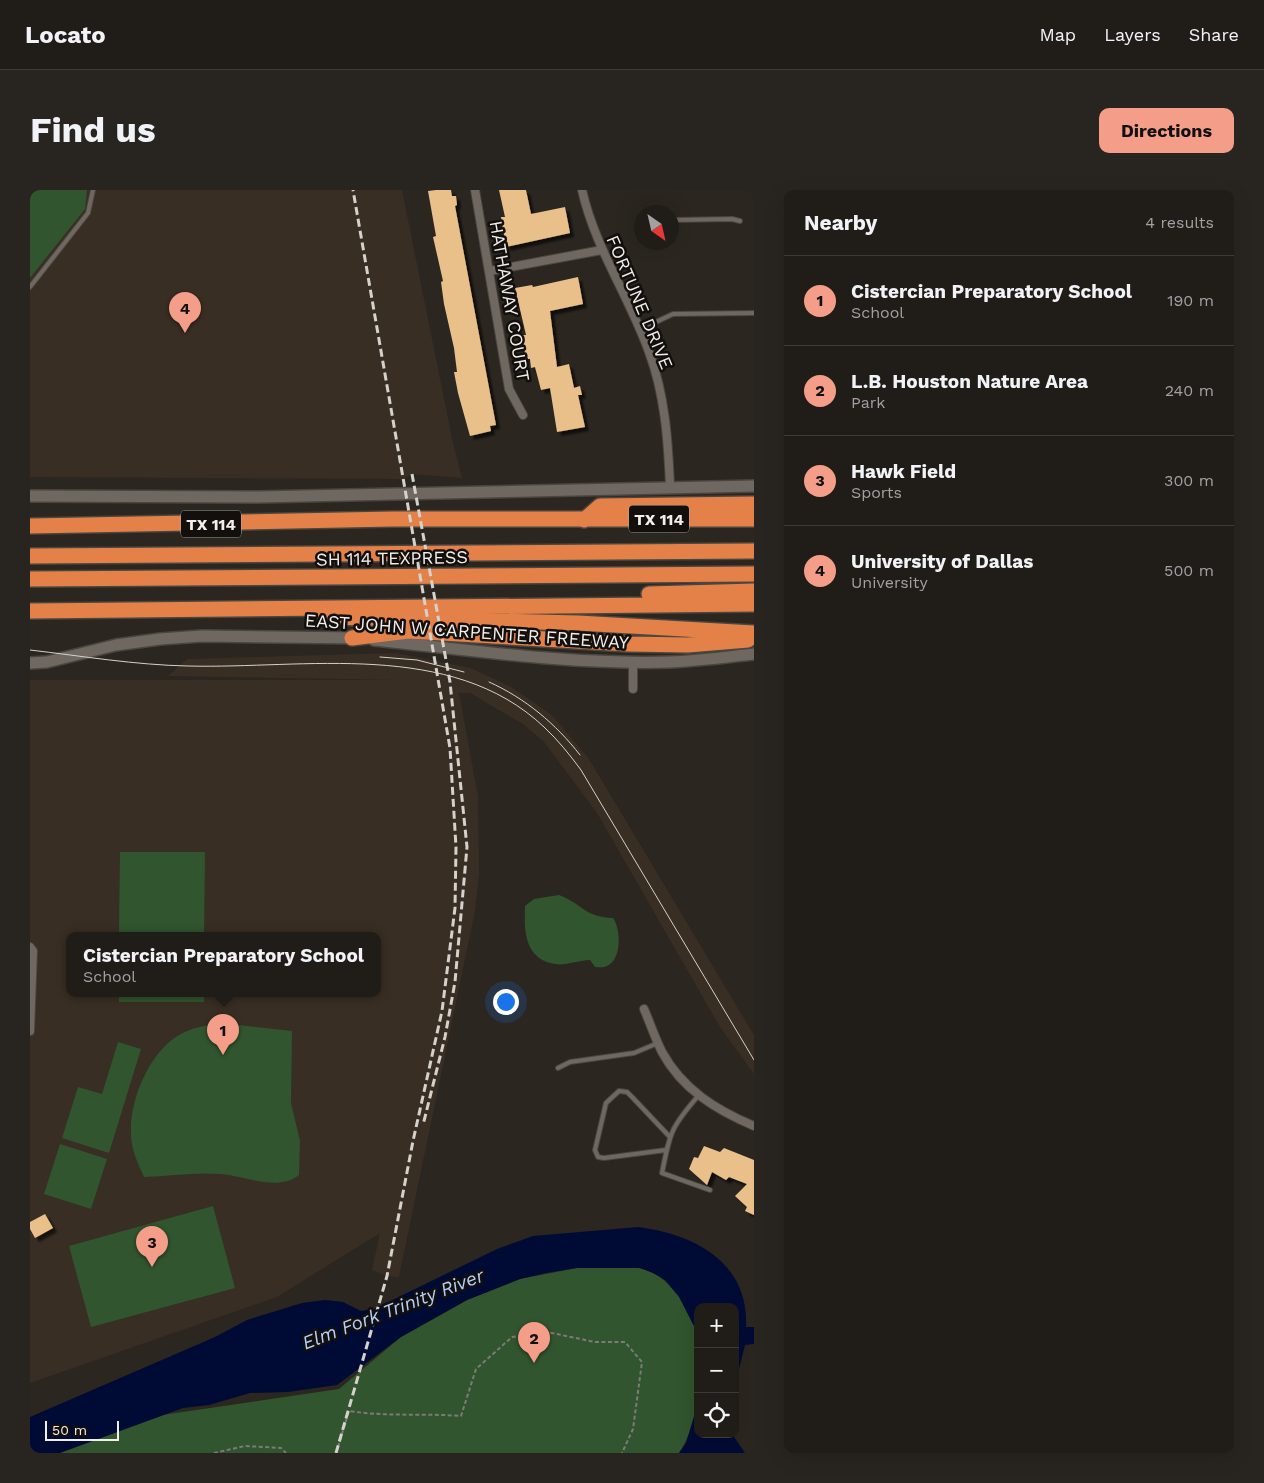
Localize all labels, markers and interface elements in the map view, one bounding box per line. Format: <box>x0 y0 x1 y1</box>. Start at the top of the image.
text: Locato <box>25 21 106 49</box>
text: Map <box>1039 24 1076 45</box>
text: Layers <box>1104 24 1161 45</box>
text: Share <box>1189 24 1239 45</box>
button: Directions <box>1099 108 1234 153</box>
text: Find us <box>30 109 156 151</box>
north arrow <box>634 205 679 250</box>
text: Nearby <box>804 210 877 235</box>
text: 4 results <box>1145 213 1214 232</box>
street label: HATHAWAY COURT <box>486 219 534 383</box>
street label: FORTUNE DRIVE <box>602 232 678 372</box>
text: Cistercian Preparatory School <box>851 280 1132 303</box>
text: 1 <box>817 291 823 310</box>
text: 190 m <box>1167 291 1214 310</box>
pin: 4 <box>169 292 201 333</box>
text: School <box>851 303 904 322</box>
text: L.B. Houston Nature Area <box>851 370 1088 393</box>
text: 2 <box>815 381 825 400</box>
text: 240 m <box>1165 381 1214 400</box>
text: Park <box>851 393 885 412</box>
text: Hawk Field <box>851 460 956 483</box>
text: 3 <box>815 471 825 490</box>
text: 300 m <box>1164 471 1214 490</box>
text: Sports <box>851 483 902 502</box>
road number: TX 114 <box>629 506 689 532</box>
road number: TX 114 <box>181 510 241 538</box>
street label: SH 114 TEXPRESS <box>316 546 468 570</box>
text: University of Dallas <box>851 550 1034 573</box>
text: 4 <box>815 561 825 580</box>
text: 500 m <box>1164 561 1214 580</box>
text: University <box>851 573 928 592</box>
street label: EAST JOHN W CARPENTER FREEWAY <box>304 609 631 653</box>
popup <box>66 932 381 997</box>
text: Cistercian Preparatory School <box>83 944 364 967</box>
text: School <box>83 967 136 986</box>
your location <box>493 989 519 1015</box>
pin: 1 <box>207 1014 239 1055</box>
pin: 3 <box>136 1226 168 1267</box>
water label: Elm Fork Trinity River <box>299 1263 488 1354</box>
map controls <box>694 1303 739 1438</box>
button: + <box>694 1303 739 1348</box>
pin: 2 <box>518 1322 550 1363</box>
button: − <box>694 1348 739 1393</box>
button: locate <box>694 1393 739 1438</box>
scale bar <box>45 1418 119 1441</box>
text: 50 m <box>52 1422 87 1438</box>

